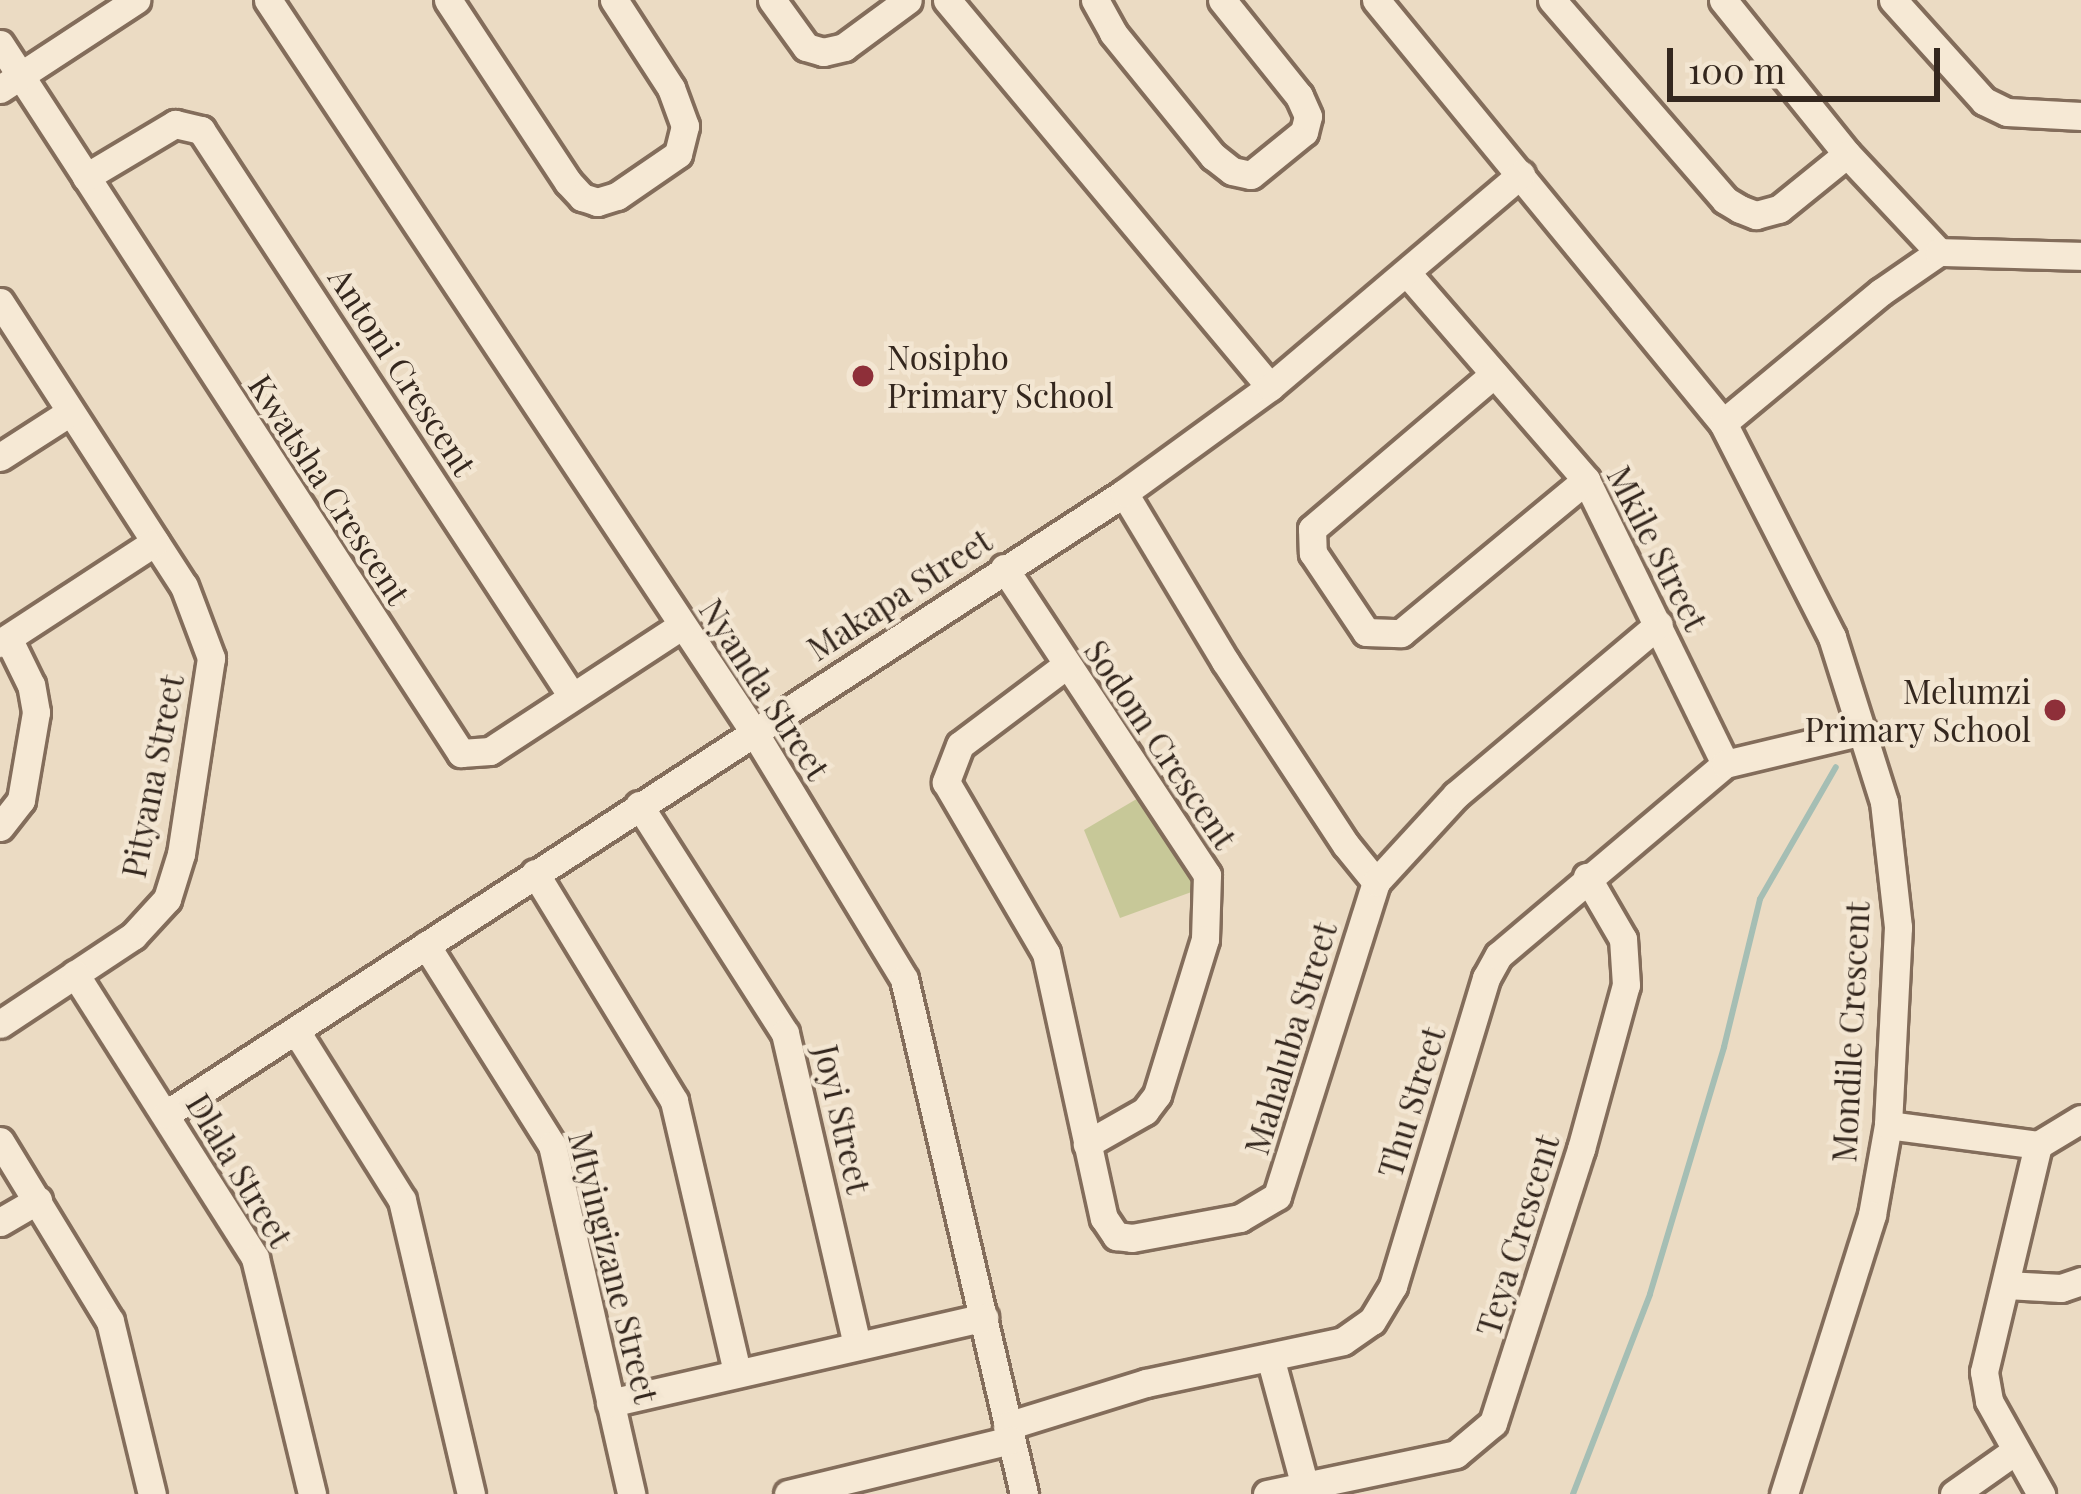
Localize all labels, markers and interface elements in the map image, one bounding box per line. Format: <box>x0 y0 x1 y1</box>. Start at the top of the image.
scale bar <box>1673 24 1946 98</box>
text: 100 m <box>1688 45 1785 93</box>
street label: Antoni Crescent <box>321 260 485 482</box>
place label: Nosipho Primary School <box>887 337 1114 415</box>
marker: Nosipho Primary School <box>850 363 876 389</box>
street label: Kwatsha Crescent <box>241 367 419 611</box>
street label: Mkile Street <box>1600 459 1716 637</box>
street label: Makapa Street <box>799 520 999 668</box>
street label: Nyanda Street <box>692 591 838 787</box>
street label: Sodom Crescent <box>1077 632 1245 856</box>
street label: Pityana Street <box>113 671 191 881</box>
place label: Melumzi Primary School <box>1804 671 2031 749</box>
marker: Melumzi Primary School <box>2042 697 2068 723</box>
street label: Mondile Crescent <box>1823 901 1877 1163</box>
street label: Mahaluba Street <box>1236 917 1344 1159</box>
street label: Thu Street <box>1369 1022 1453 1182</box>
street label: Joyi Street <box>807 1041 879 1197</box>
street label: Dlala Street <box>179 1086 301 1254</box>
street label: Mtyingizane Street <box>561 1127 667 1407</box>
street label: Teya Crescent <box>1468 1129 1566 1341</box>

